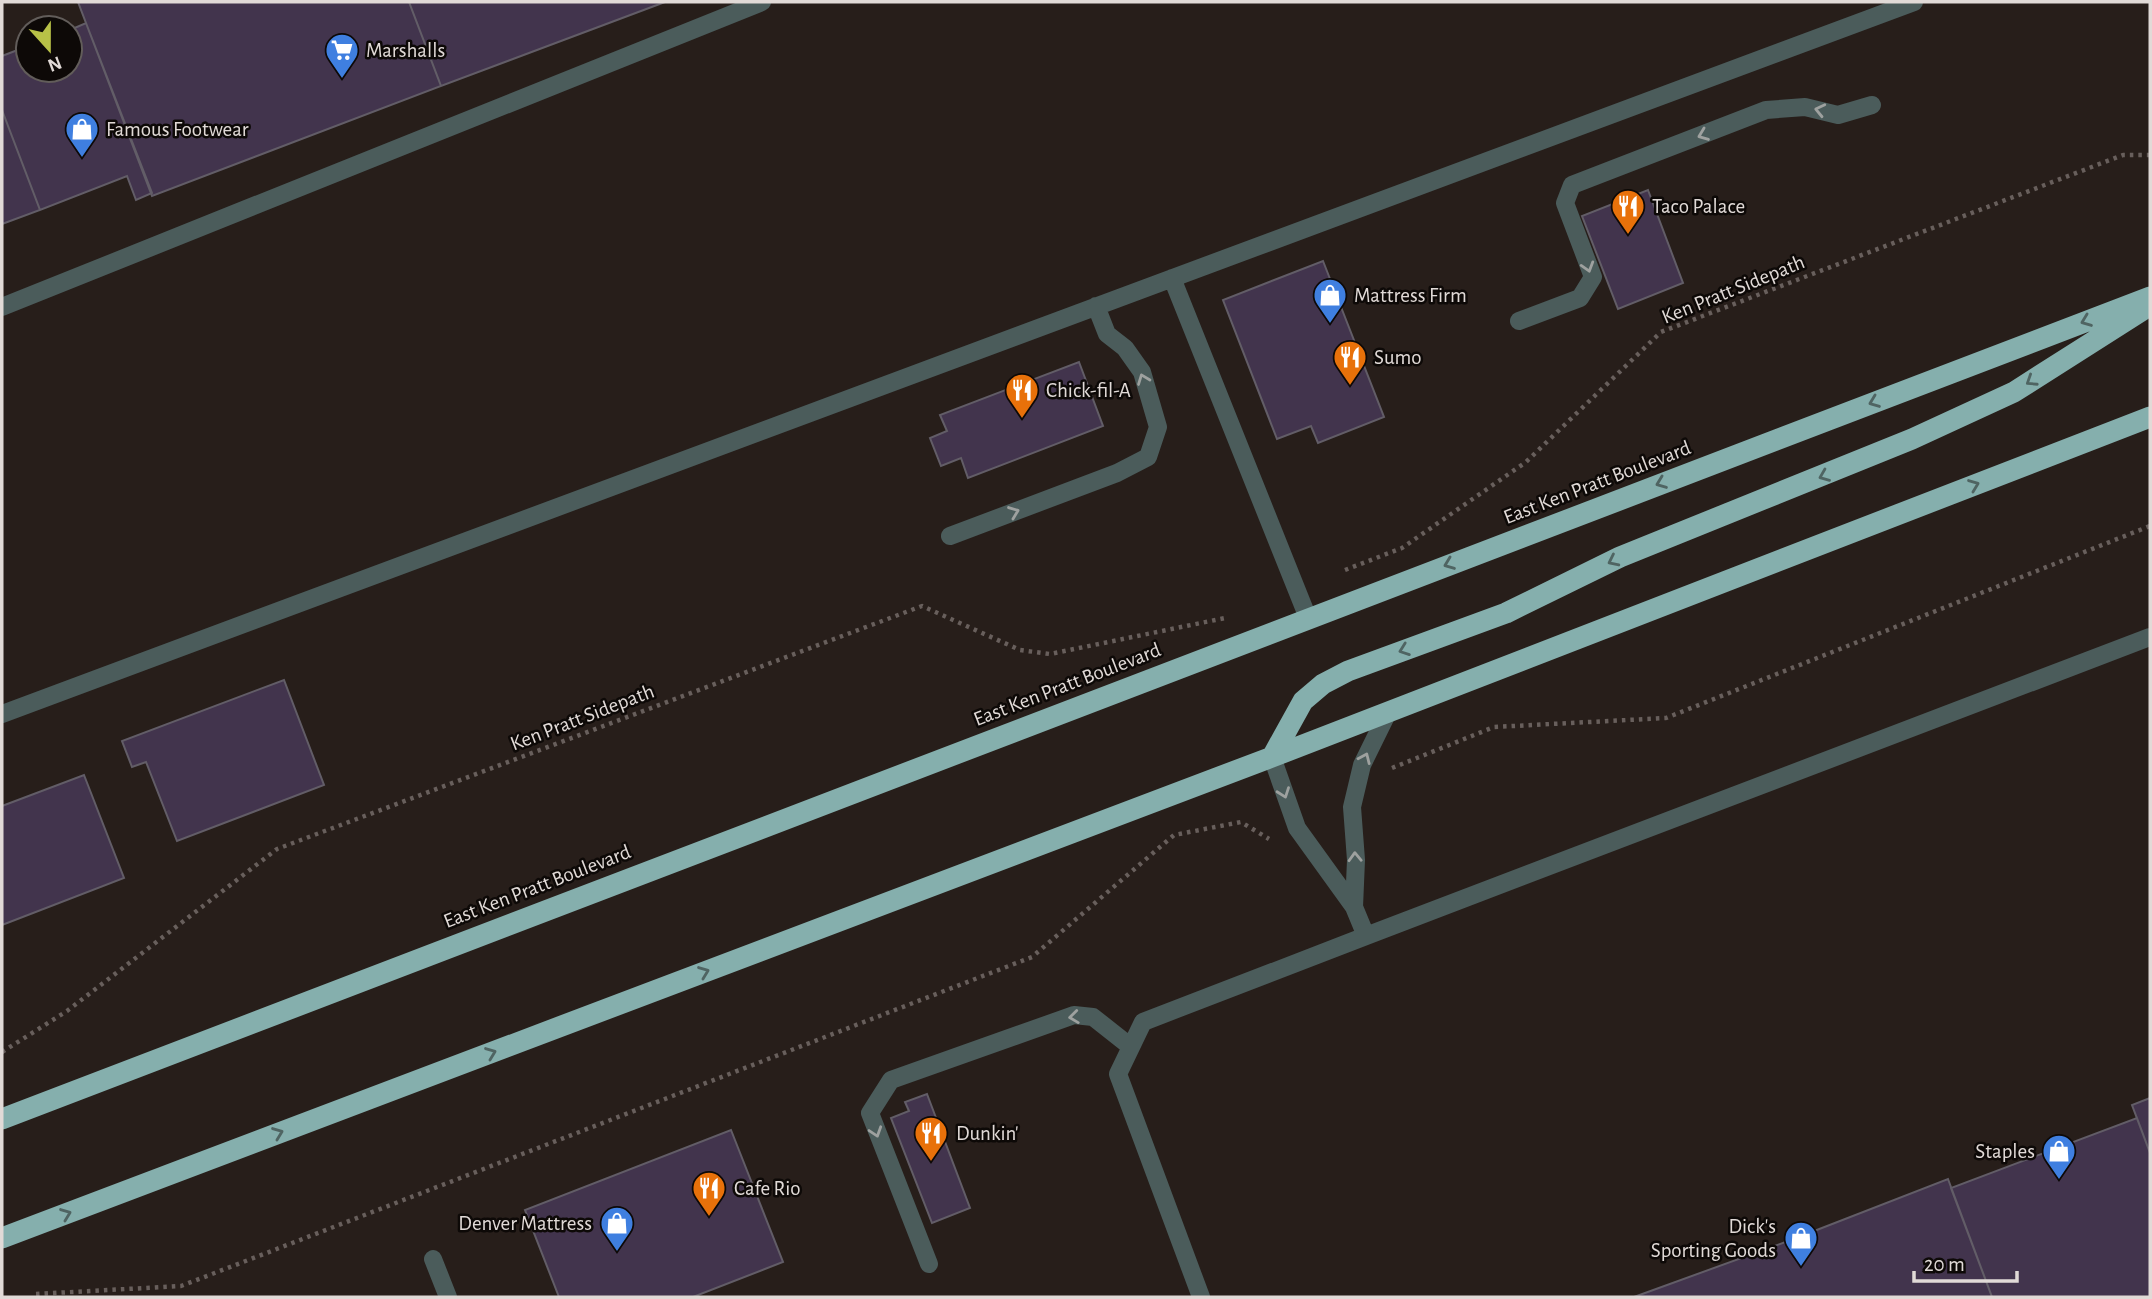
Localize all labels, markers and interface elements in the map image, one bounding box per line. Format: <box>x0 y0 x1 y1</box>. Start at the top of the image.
north arrow <box>14 14 84 84</box>
supermarket icon: Marshalls <box>323 31 361 80</box>
place label: Marshalls <box>366 40 445 61</box>
text: N <box>45 52 64 75</box>
one-way arrow <box>1814 104 1826 119</box>
shop icon: Famous Footwear <box>63 110 101 159</box>
place label: Famous Footwear <box>106 119 249 140</box>
one-way arrow <box>1697 126 1709 140</box>
restaurant icon: Taco Palace <box>1609 187 1647 236</box>
place label: Taco Palace <box>1652 196 1745 217</box>
street label: Ken Pratt Sidepath <box>1659 251 1808 328</box>
one-way arrow <box>1580 260 1595 272</box>
shop icon: Mattress Firm <box>1311 276 1349 325</box>
place label: Mattress Firm <box>1354 285 1467 306</box>
one-way arrow <box>2081 313 2093 327</box>
restaurant icon: Sumo <box>1331 338 1369 387</box>
place label: Sumo <box>1374 347 1422 368</box>
restaurant icon: Chick-fil-A <box>1003 371 1041 420</box>
one-way arrow <box>1137 373 1151 385</box>
one-way arrow <box>2025 373 2038 386</box>
place label: Chick-fil-A <box>1046 380 1131 401</box>
one-way arrow <box>1868 394 1880 408</box>
street label: East Ken Pratt Boulevard <box>1501 437 1694 528</box>
one-way arrow <box>1819 467 1831 481</box>
one-way arrow <box>1656 475 1668 489</box>
one-way arrow <box>1967 479 1979 493</box>
one-way arrow <box>1007 506 1019 520</box>
one-way arrow <box>1608 553 1620 567</box>
one-way arrow <box>1443 556 1455 570</box>
street label: East Ken Pratt Boulevard <box>971 639 1164 730</box>
one-way arrow <box>1399 642 1411 656</box>
street label: Ken Pratt Sidepath <box>507 680 657 755</box>
one-way arrow <box>1357 753 1371 765</box>
one-way arrow <box>1276 786 1290 798</box>
street label: East Ken Pratt Boulevard <box>441 841 634 932</box>
one-way arrow <box>1347 851 1362 862</box>
one-way arrow <box>697 966 709 980</box>
one-way arrow <box>1068 1010 1080 1025</box>
one-way arrow <box>485 1047 497 1061</box>
restaurant icon: Dunkin' <box>912 1114 950 1163</box>
place label: Dunkin' <box>956 1123 1019 1144</box>
one-way arrow <box>868 1125 882 1137</box>
one-way arrow <box>272 1127 284 1141</box>
shop icon: Staples <box>2040 1132 2078 1181</box>
place label: Staples <box>1975 1141 2035 1162</box>
restaurant icon: Cafe Rio <box>690 1169 728 1218</box>
place label: Cafe Rio <box>734 1178 801 1199</box>
shop icon: Denver Mattress <box>598 1204 636 1253</box>
one-way arrow <box>59 1208 71 1222</box>
place label: Denver Mattress <box>458 1213 592 1234</box>
place label: Dick's Sporting Goods <box>1651 1216 1776 1261</box>
shop icon: Dick's Sporting Goods <box>1782 1219 1820 1268</box>
scale bar <box>1914 1240 2017 1284</box>
text: 20 m <box>1924 1254 1965 1275</box>

